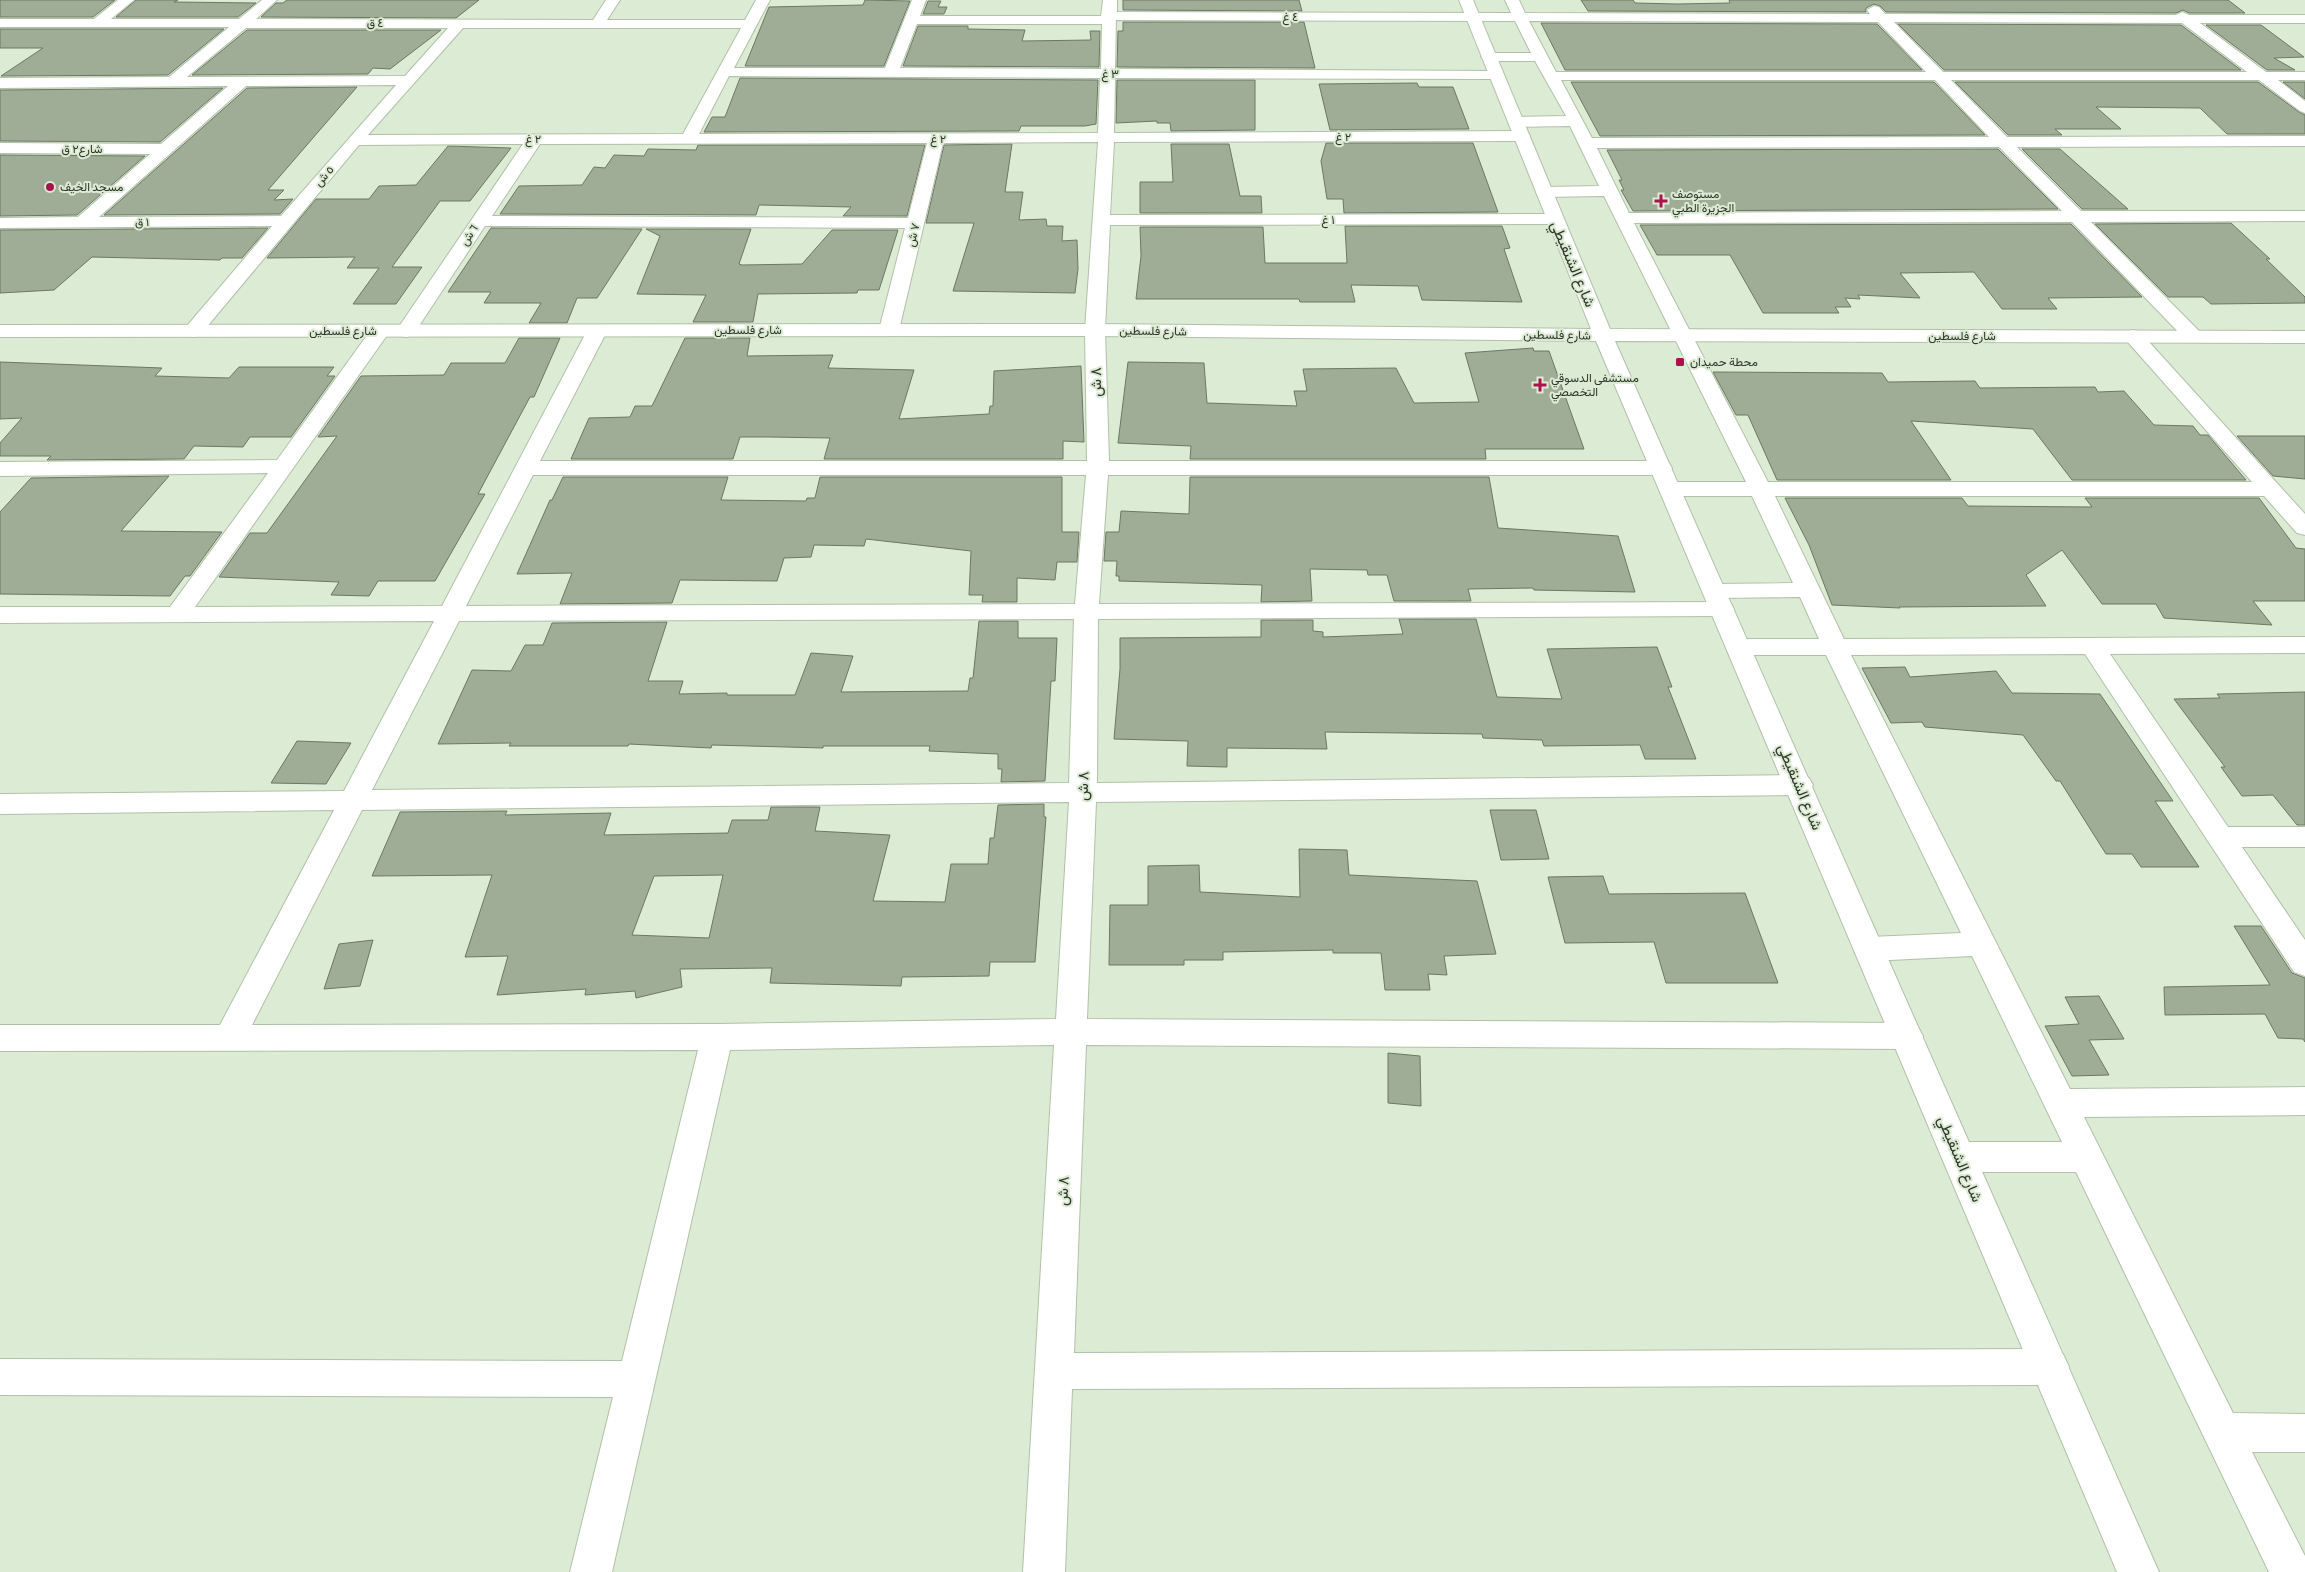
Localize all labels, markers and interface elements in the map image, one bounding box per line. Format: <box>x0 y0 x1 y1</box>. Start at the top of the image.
street label: ٤ غ <box>1282 10 1298 26</box>
street label: ٤ ق <box>367 16 384 30</box>
street label: ٣ غ <box>1101 67 1119 83</box>
street label: ٢ غ <box>1335 130 1351 146</box>
street label: ٢ غ <box>525 132 541 148</box>
street label: ٢ غ <box>930 132 946 148</box>
street label: شارع٢ ق <box>61 142 103 158</box>
street label: ٥ ش <box>311 163 338 190</box>
place label: مسجد الخيف <box>60 180 123 194</box>
marker: مسجد الخيف <box>44 181 56 193</box>
place label: مستوصف الجزيرة الطبي <box>1672 187 1734 218</box>
marker: مستوصف الجزيرة الطبي <box>1654 194 1668 208</box>
street label: ١ غ <box>1321 213 1335 229</box>
street label: ١ ق <box>135 215 149 229</box>
street label: شارع الشنقيطي <box>1543 218 1599 311</box>
street label: ٦ ش <box>457 222 482 249</box>
street label: ٧ ش <box>903 222 924 248</box>
street label: شارع فلسطين <box>714 323 782 339</box>
street label: شارع فلسطين <box>1119 323 1187 341</box>
street label: شارع فلسطين <box>309 324 377 340</box>
street label: شارع فلسطين <box>1523 327 1591 345</box>
street label: شارع فلسطين <box>1928 329 1996 345</box>
place label: محطة حميدان <box>1690 355 1758 369</box>
marker: محطة حميدان <box>1674 356 1686 368</box>
street label: ٨ ش <box>1087 367 1106 397</box>
place label: مستشفى الدسوقي التخصصي <box>1551 371 1639 402</box>
marker: مستشفى الدسوقي التخصصي <box>1533 378 1547 392</box>
street label: شارع الشنقيطي <box>1770 741 1826 834</box>
street label: ٨ ش <box>1073 771 1094 801</box>
street label: شارع الشنقيطي <box>1930 1113 1986 1206</box>
street label: ٨ ش <box>1053 1176 1074 1206</box>

